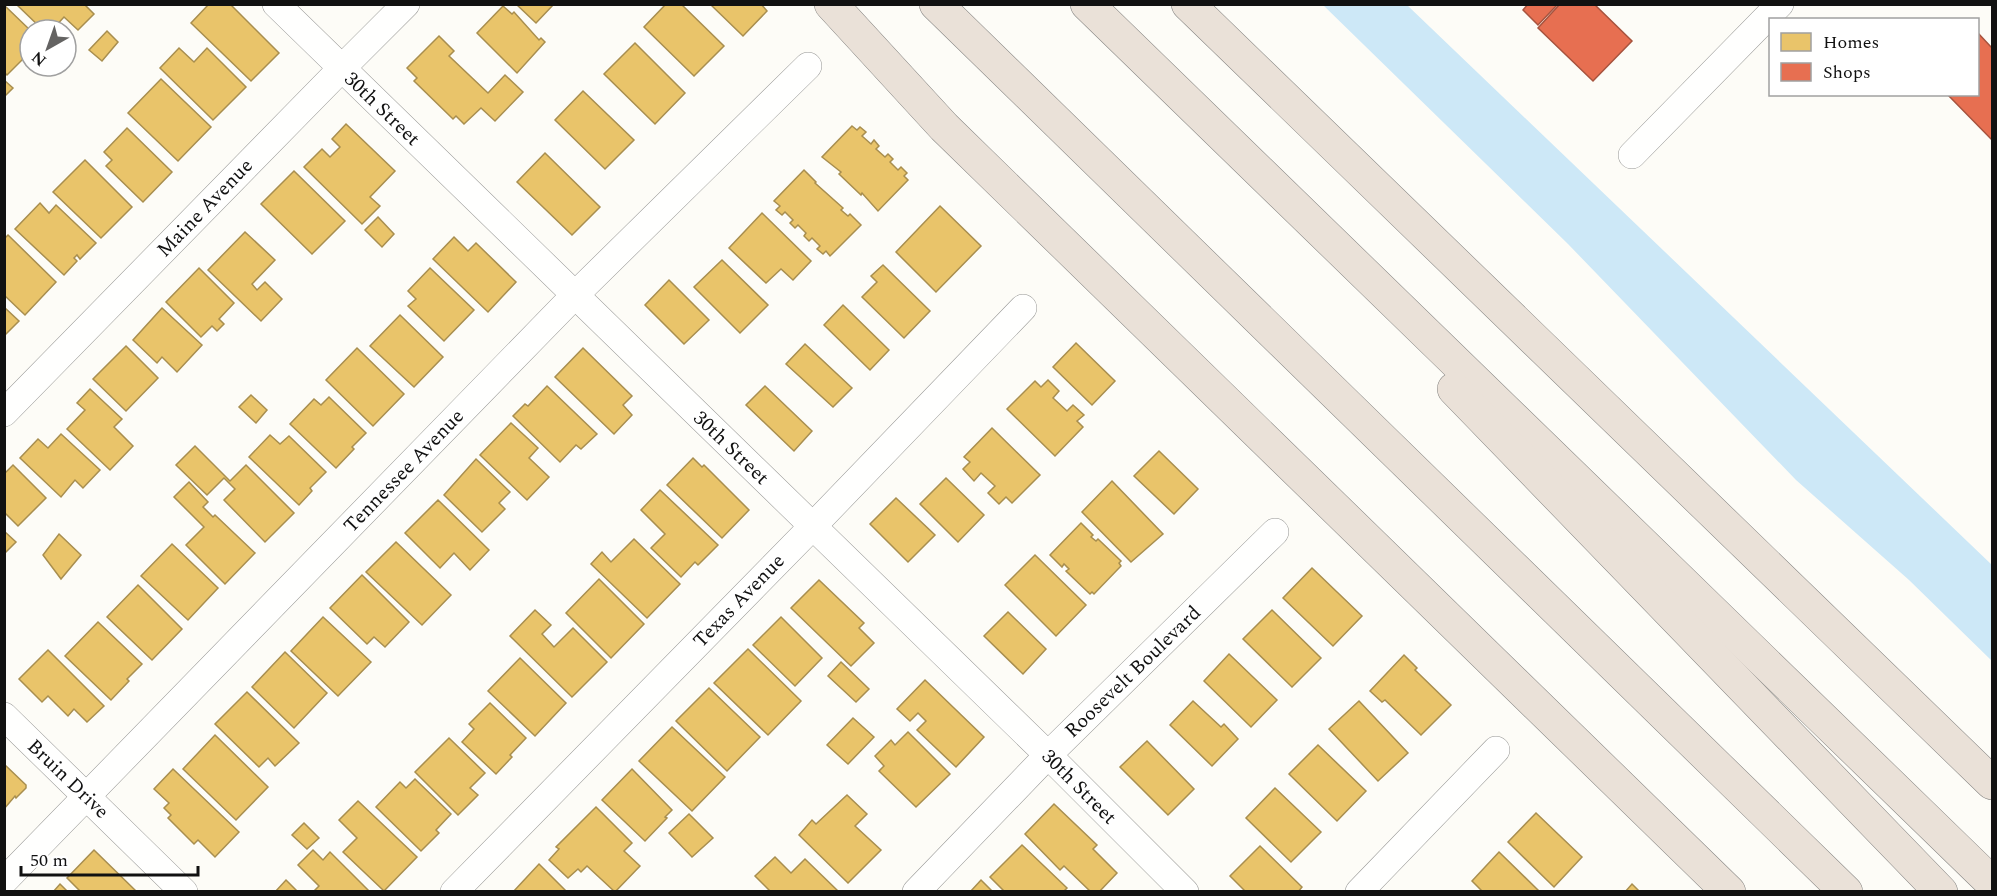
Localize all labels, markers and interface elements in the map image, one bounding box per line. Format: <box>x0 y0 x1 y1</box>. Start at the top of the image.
north arrow <box>18 18 78 78</box>
legend <box>1769 18 1979 96</box>
text: Homes <box>1823 29 1879 56</box>
text: N <box>26 45 52 72</box>
text: Shops <box>1823 59 1871 86</box>
street label: 30th Street <box>337 65 427 153</box>
street label: Maine Avenue <box>150 152 260 264</box>
street label: Tennessee Avenue <box>337 402 471 540</box>
street label: 30th Street <box>686 404 776 492</box>
street label: Texas Avenue <box>686 547 792 655</box>
street label: Roosevelt Boulevard <box>1058 599 1208 745</box>
street label: Bruin Drive <box>20 732 116 826</box>
street label: 30th Street <box>1034 742 1124 832</box>
scale bar <box>21 839 198 877</box>
text: 50 m <box>30 847 68 874</box>

